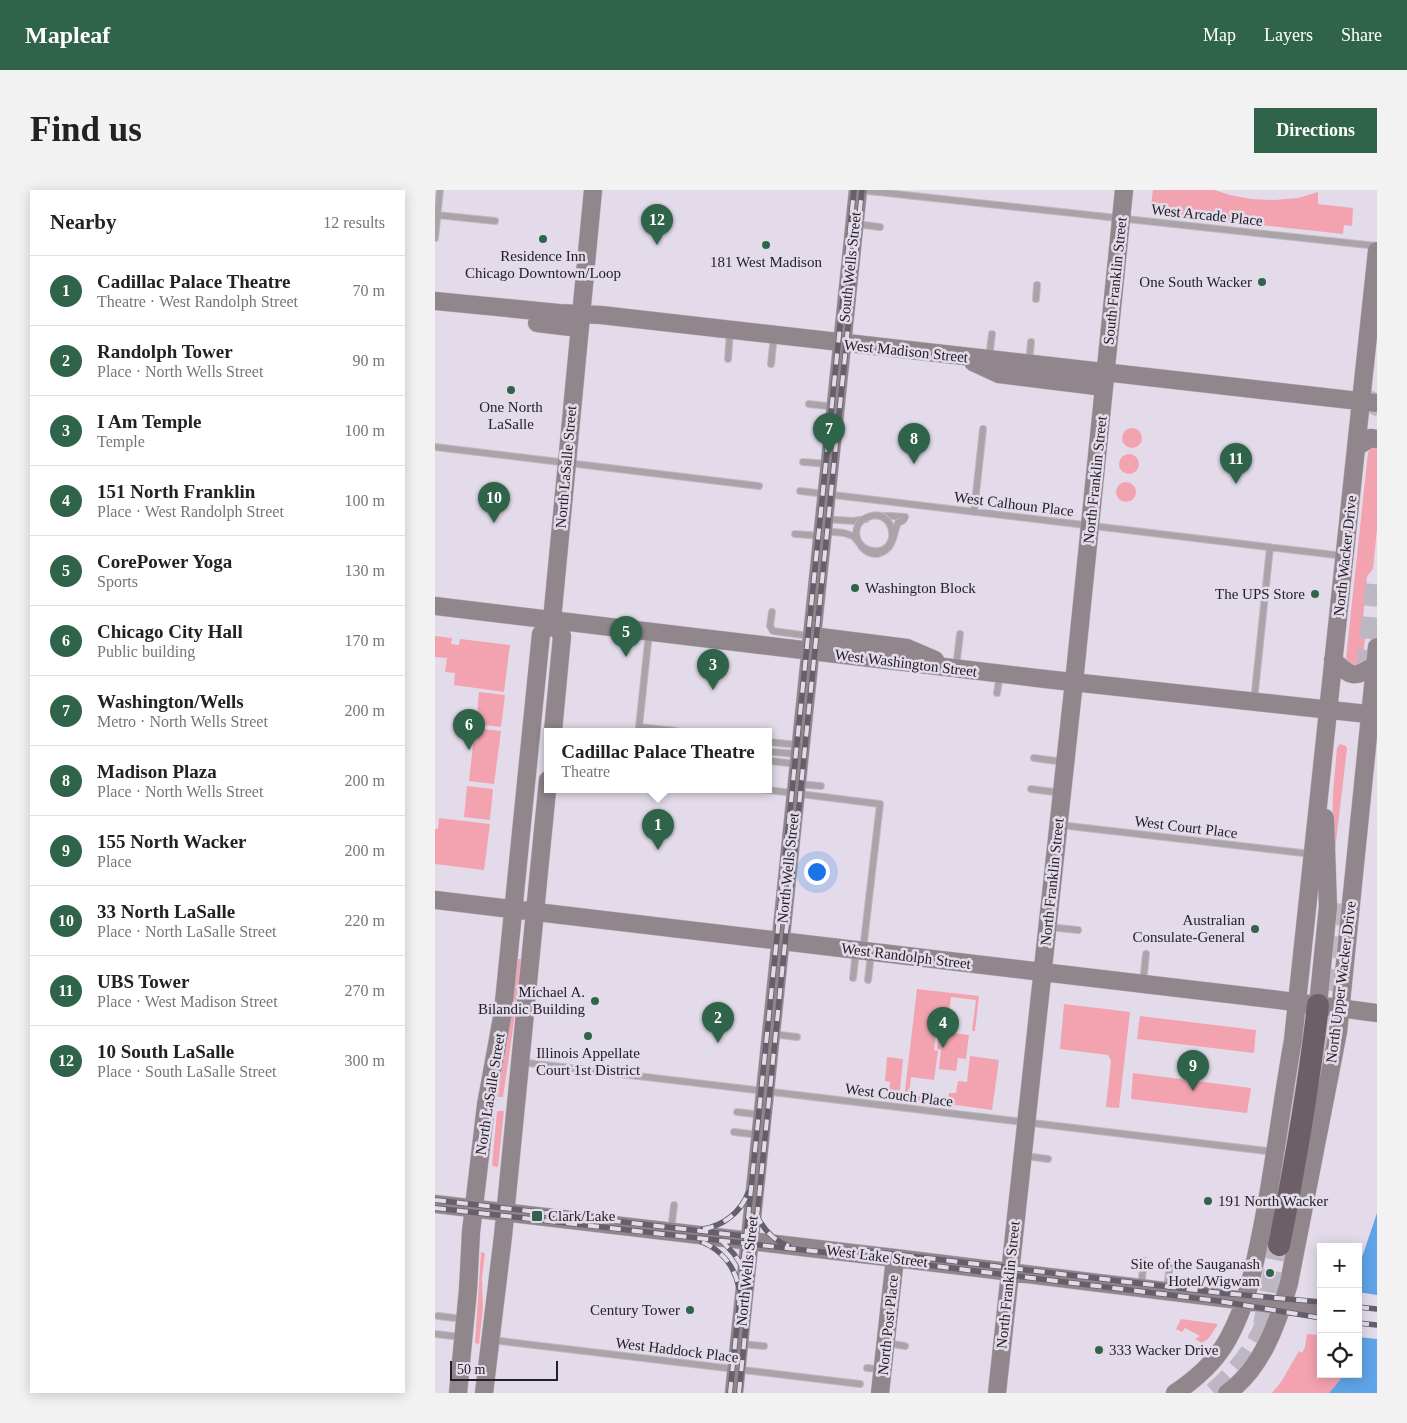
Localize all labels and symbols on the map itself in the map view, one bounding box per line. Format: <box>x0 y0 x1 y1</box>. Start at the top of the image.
street label: West Arcade Place <box>1150 201 1264 229</box>
pin: 12 <box>641 204 673 245</box>
street label: South Wells Street <box>836 210 864 323</box>
street label: South Franklin Street <box>1100 216 1130 346</box>
marker: Residence Inn Chicago Downtown/Loop <box>537 233 549 245</box>
marker: 181 West Madison <box>760 239 772 251</box>
place label: Residence Inn Chicago Downtown/Loop <box>465 248 621 281</box>
place label: 181 West Madison <box>710 254 822 270</box>
place label: One South Wacker <box>1139 274 1252 290</box>
marker: One South Wacker <box>1256 276 1268 288</box>
street label: West Madison Street <box>843 337 970 366</box>
marker: One North LaSalle <box>505 384 517 396</box>
place label: One North LaSalle <box>479 399 543 432</box>
street label: North LaSalle Street <box>553 404 579 529</box>
pin: 7 <box>813 413 845 454</box>
street label: North Franklin Street <box>1080 415 1110 545</box>
pin: 8 <box>898 423 930 464</box>
pin: 11 <box>1220 443 1252 484</box>
pin: 10 <box>478 482 510 523</box>
street label: West Calhoun Place <box>953 489 1075 519</box>
street label: North Wacker Drive <box>1331 494 1359 617</box>
place label: Washington Block <box>865 580 976 596</box>
marker: Washington Block <box>849 582 861 594</box>
place label: The UPS Store <box>1215 586 1305 602</box>
marker: The UPS Store <box>1309 588 1321 600</box>
pin: 5 <box>610 616 642 657</box>
street label: West Washington Street <box>834 646 979 680</box>
pin: 3 <box>697 649 729 690</box>
pin: 6 <box>453 709 485 750</box>
pin: 1 <box>642 809 674 850</box>
street label: North Wells Street <box>774 811 802 924</box>
street label: West Court Place <box>1134 813 1239 841</box>
street label: North Franklin Street <box>1037 817 1067 947</box>
your location <box>804 859 830 885</box>
street label: North Upper Wacker Drive <box>1323 900 1359 1064</box>
place label: Australian Consulate-General <box>1133 912 1245 945</box>
marker: Australian Consulate-General <box>1249 923 1261 935</box>
street label: West Randolph Street <box>840 940 973 972</box>
place label: Michael A. Bilandic Building <box>478 984 585 1017</box>
marker: Michael A. Bilandic Building <box>589 995 601 1007</box>
pin: 2 <box>702 1002 734 1043</box>
pin: 4 <box>927 1007 959 1048</box>
marker: Illinois Appellate Court 1st District <box>582 1030 594 1042</box>
street label: North LaSalle Street <box>472 1031 508 1156</box>
place label: Illinois Appellate Court 1st District <box>536 1045 641 1078</box>
pin: 9 <box>1177 1050 1209 1091</box>
street label: West Couch Place <box>844 1080 954 1110</box>
place label: 191 North Wacker <box>1218 1193 1328 1209</box>
marker: 191 North Wacker <box>1202 1195 1214 1207</box>
place label: Clark/Lake <box>548 1208 616 1224</box>
marker: Clark/Lake <box>530 1209 544 1223</box>
street label: North Wells Street <box>733 1214 761 1327</box>
street label: North Franklin Street <box>993 1220 1023 1350</box>
street label: West Lake Street <box>825 1242 929 1270</box>
place label: Site of the Sauganash Hotel/Wigwam <box>1130 1256 1260 1289</box>
marker: Site of the Sauganash Hotel/Wigwam <box>1264 1267 1276 1279</box>
street label: North Post Place <box>875 1274 901 1376</box>
place label: Century Tower <box>590 1302 680 1318</box>
marker: Century Tower <box>684 1304 696 1316</box>
street label: West Haddock Place <box>615 1335 740 1366</box>
place label: 333 Wacker Drive <box>1109 1342 1219 1358</box>
marker: 333 Wacker Drive <box>1093 1344 1105 1356</box>
scale bar <box>450 1358 557 1381</box>

